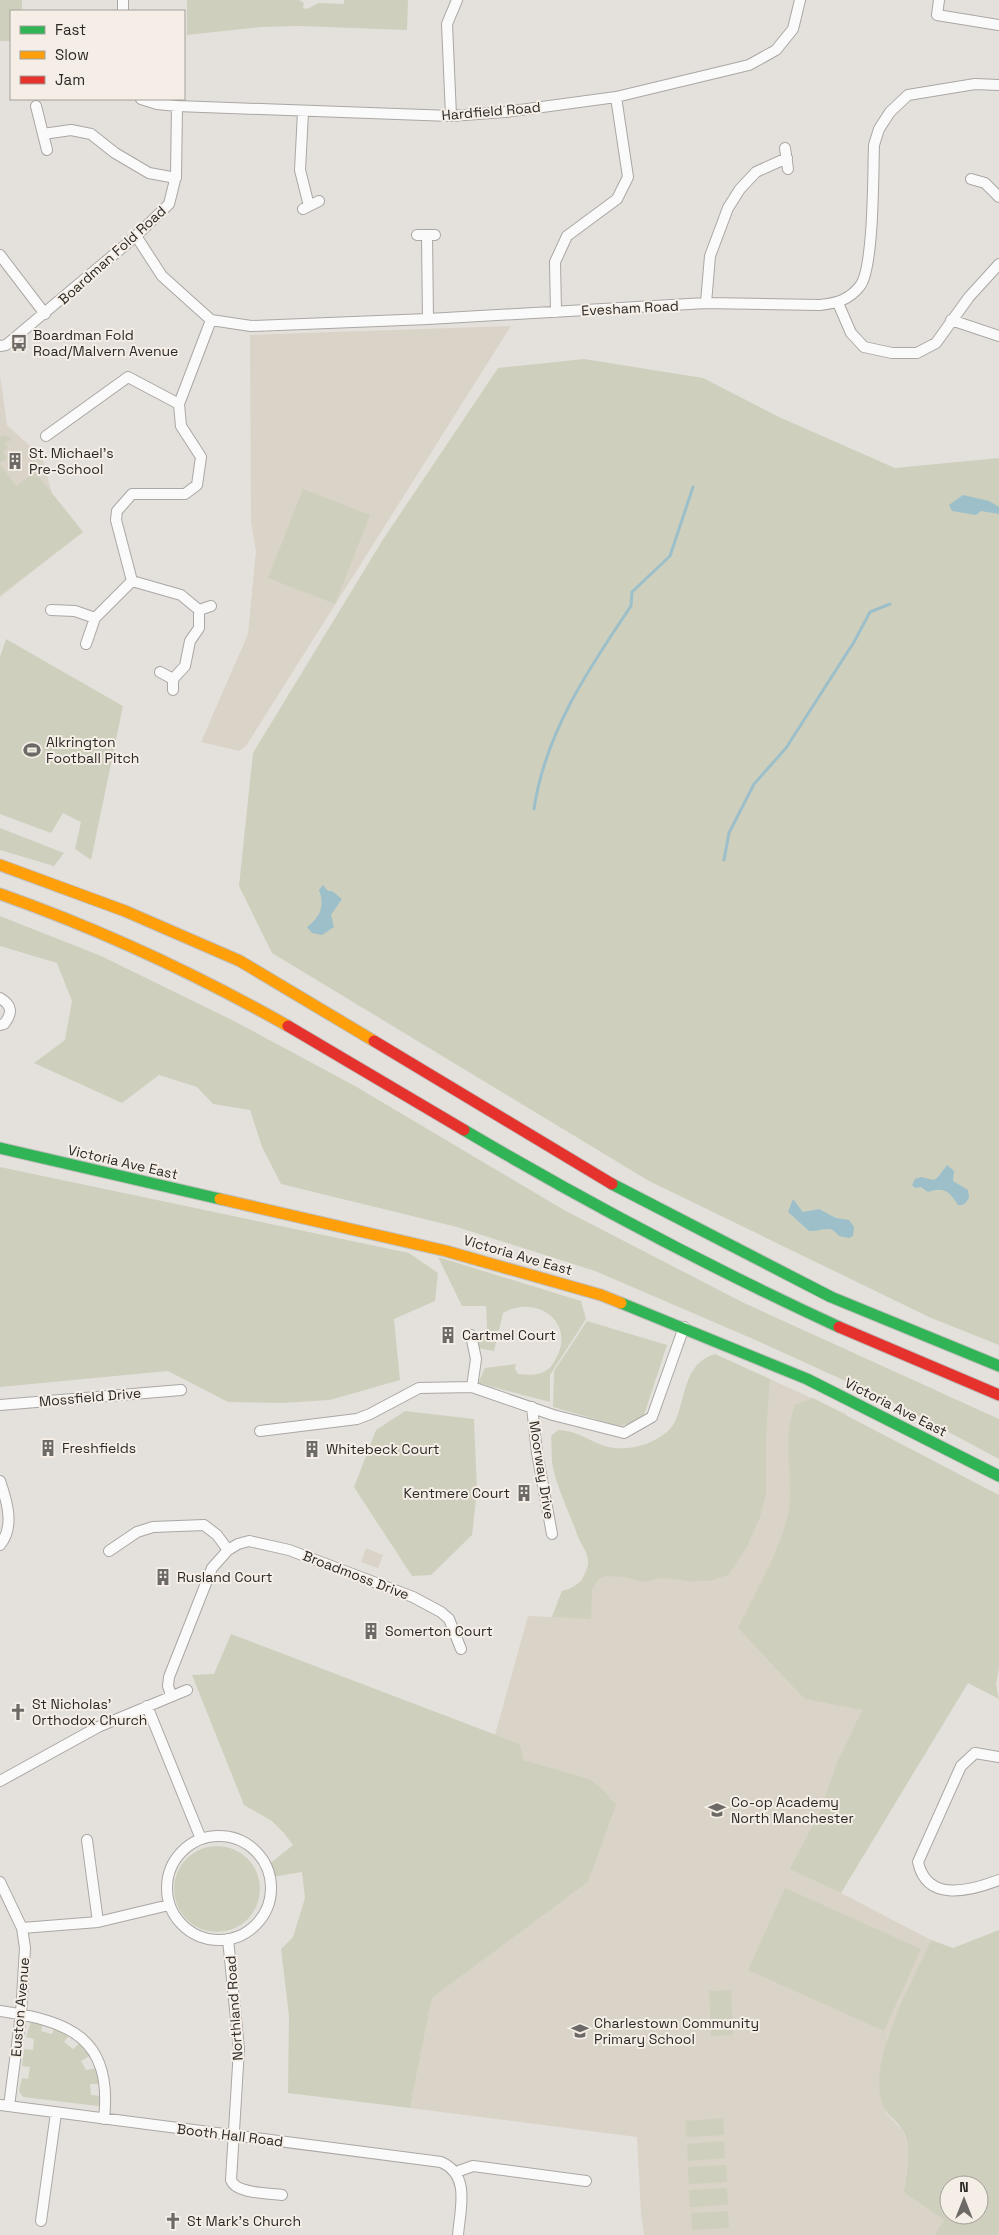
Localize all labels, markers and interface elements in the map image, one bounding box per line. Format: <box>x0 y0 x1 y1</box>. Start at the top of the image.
legend <box>10 10 185 100</box>
text: Fast <box>55 20 86 39</box>
text: Slow <box>55 45 89 64</box>
text: Jam <box>55 70 85 89</box>
street label: Hardfield Road <box>441 98 541 124</box>
street label: Boardman Fold Road <box>54 202 170 308</box>
street label: Evesham Road <box>581 296 679 320</box>
place label: Boardman Fold Road/Malvern Avenue <box>33 326 178 360</box>
bus stop icon: Boardman Fold Road/Malvern Avenue <box>9 333 29 353</box>
place label: St. Michael's Pre-School <box>29 444 114 478</box>
building icon: St. Michael's Pre-School <box>5 451 25 471</box>
place label: Alkrington Football Pitch <box>46 733 139 767</box>
sports icon: Alkrington Football Pitch <box>22 740 42 760</box>
street label: Victoria Ave East <box>66 1141 180 1183</box>
street label: Victoria Ave East <box>461 1231 575 1279</box>
building icon: Cartmel Court <box>438 1325 458 1345</box>
place label: Cartmel Court <box>462 1326 556 1344</box>
street label: Victoria Ave East <box>842 1373 950 1441</box>
street label: Mossfield Drive <box>38 1384 142 1410</box>
street label: Moorway Drive <box>525 1420 559 1520</box>
building icon: Freshfields <box>38 1438 58 1458</box>
place label: Freshfields <box>62 1439 136 1457</box>
building icon: Whitebeck Court <box>302 1439 322 1459</box>
place label: Whitebeck Court <box>326 1440 439 1458</box>
building icon: Kentmere Court <box>514 1483 534 1503</box>
place label: Kentmere Court <box>403 1484 510 1502</box>
street label: Broadmoss Drive <box>300 1546 412 1604</box>
building icon: Rusland Court <box>153 1567 173 1587</box>
place label: Rusland Court <box>177 1568 272 1586</box>
building icon: Somerton Court <box>361 1621 381 1641</box>
place label: Somerton Court <box>385 1622 493 1640</box>
place label: St Nicholas' Orthodox Church <box>32 1695 147 1729</box>
church icon: St Nicholas' Orthodox Church <box>8 1702 28 1722</box>
place label: Co-op Academy North Manchester <box>731 1793 854 1827</box>
school or university icon: Co-op Academy North Manchester <box>707 1800 727 1820</box>
street label: Northland Road <box>221 1955 247 2061</box>
street label: Euston Avenue <box>7 1956 33 2058</box>
place label: Charlestown Community Primary School <box>594 2014 759 2048</box>
school or university icon: Charlestown Community Primary School <box>570 2021 590 2041</box>
street label: Booth Hall Road <box>176 2120 284 2150</box>
north arrow <box>939 2175 989 2225</box>
text: N <box>959 2178 969 2196</box>
church icon: St Mark's Church <box>163 2211 183 2231</box>
place label: St Mark's Church <box>187 2212 301 2230</box>

